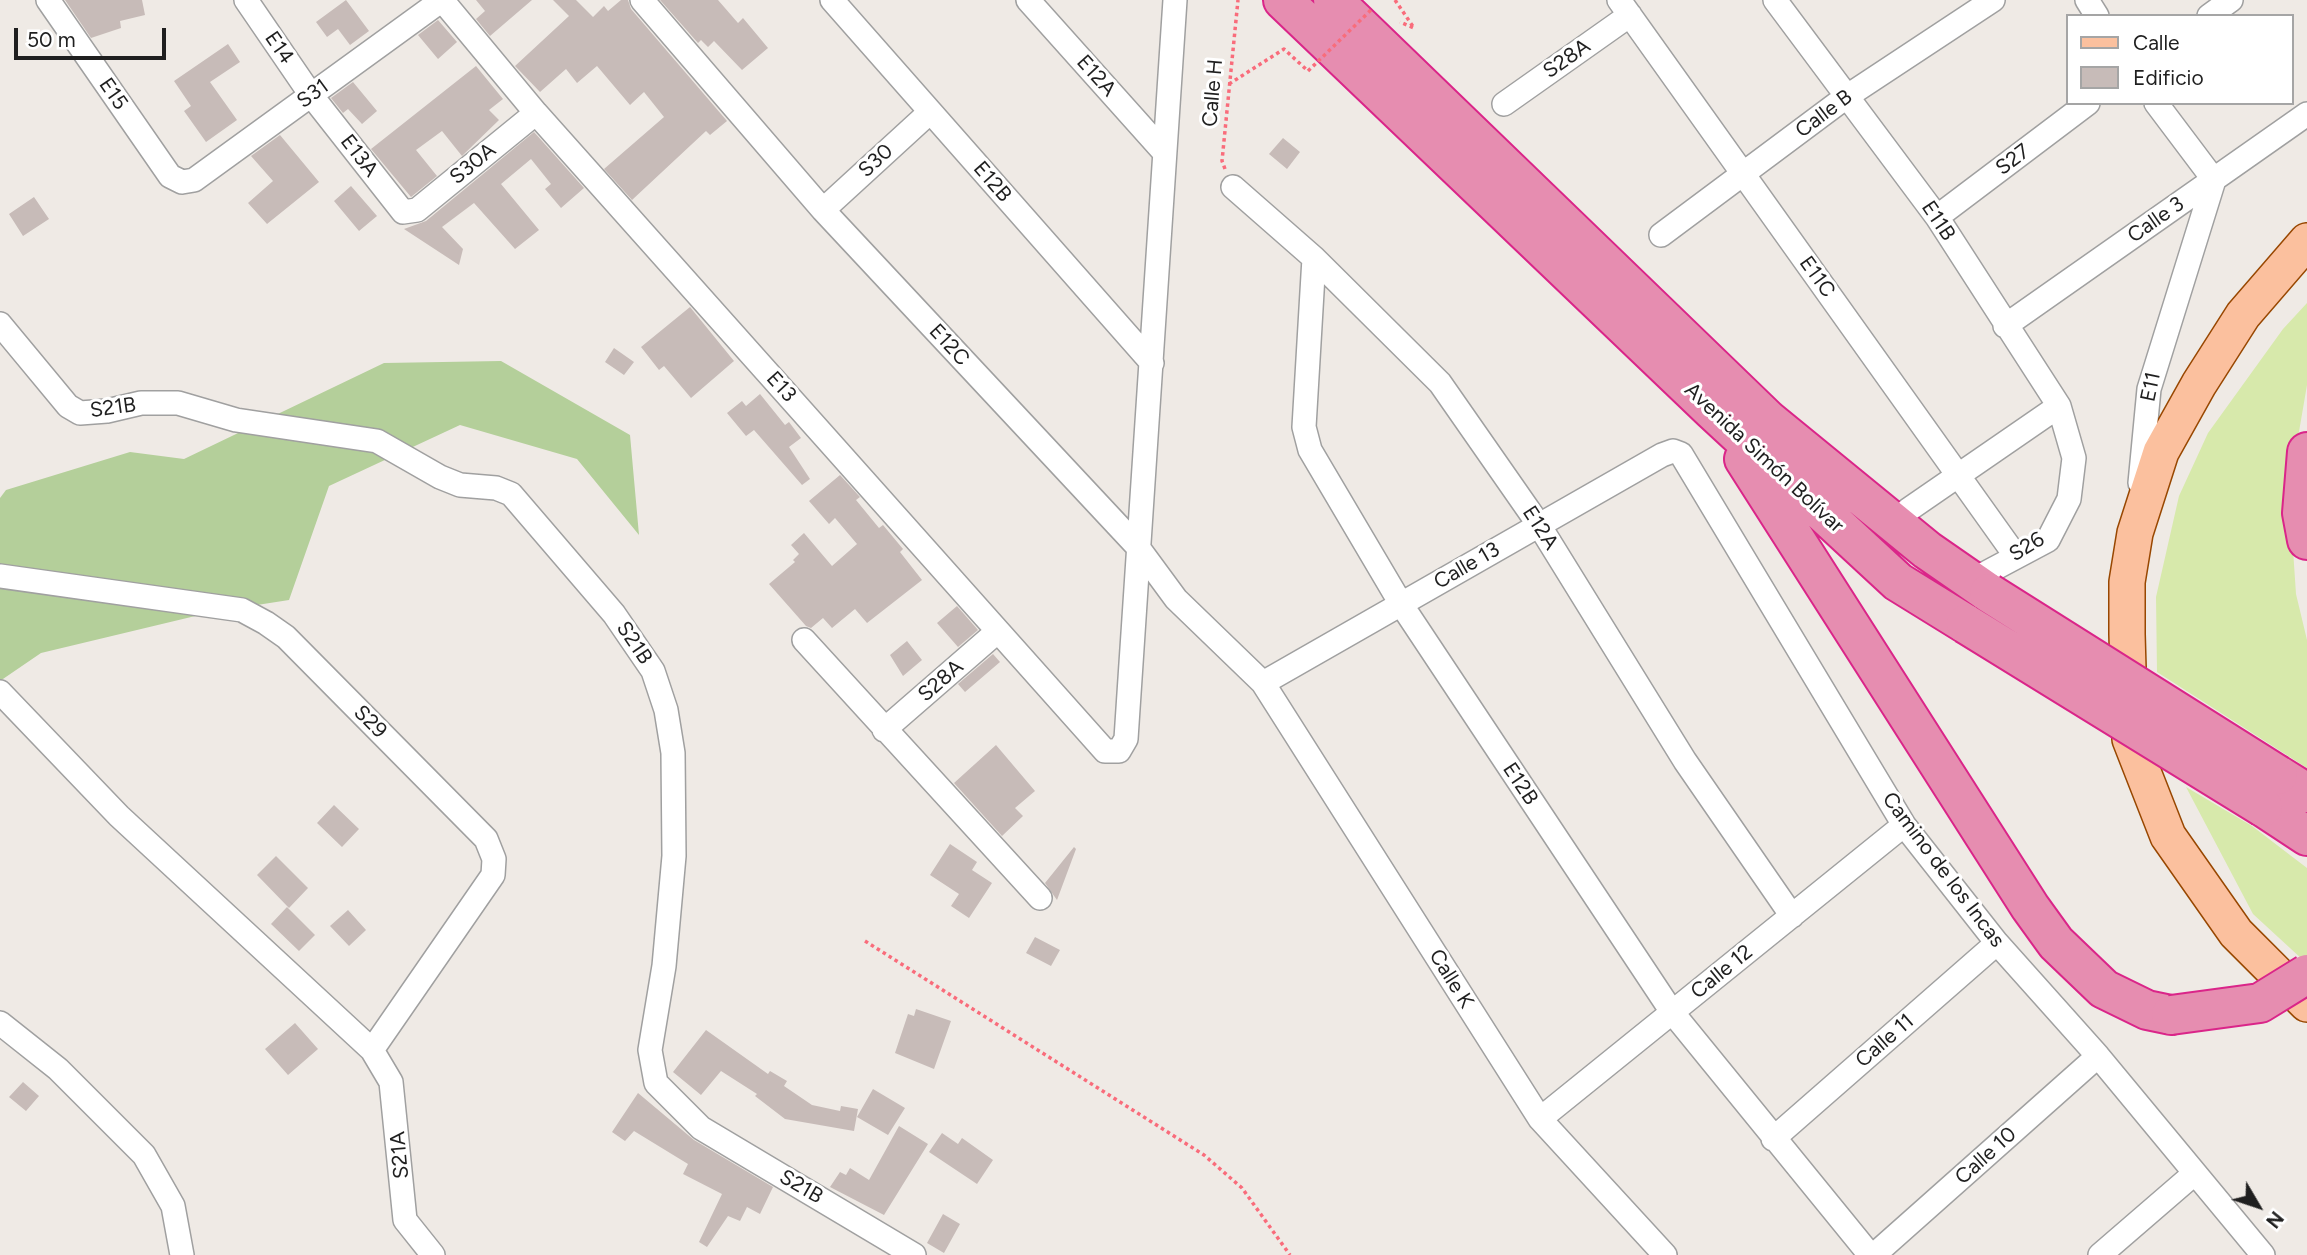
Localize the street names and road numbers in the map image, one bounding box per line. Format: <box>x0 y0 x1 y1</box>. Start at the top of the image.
street label: E14 <box>259 27 299 69</box>
street label: S28A <box>1539 34 1595 84</box>
street label: E12A <box>1071 50 1121 102</box>
street label: Calle H <box>1198 58 1228 128</box>
street label: E15 <box>93 73 133 115</box>
street label: S31 <box>292 74 334 114</box>
street label: Calle B <box>1791 85 1857 143</box>
street label: E13A <box>335 130 383 182</box>
street label: S30A <box>445 138 501 190</box>
street label: S30 <box>854 139 898 183</box>
street label: S27 <box>1991 139 2035 181</box>
street label: E12B <box>968 156 1016 208</box>
street label: Calle 3 <box>2123 192 2189 248</box>
street label: E11B <box>1916 196 1960 246</box>
street label: E11C <box>1794 251 1840 303</box>
street label: E12C <box>923 319 975 371</box>
street label: E13 <box>761 366 801 408</box>
street label: E11 <box>2136 370 2166 404</box>
street label: Avenida Simón Bolívar <box>1679 378 1849 538</box>
street label: S21B <box>88 392 138 424</box>
street label: E12A <box>1517 501 1563 555</box>
street label: S26 <box>2005 527 2049 567</box>
street label: Calle 13 <box>1430 537 1504 595</box>
street label: S21B <box>611 617 657 669</box>
street label: S28A <box>913 655 969 707</box>
street label: S29 <box>348 700 392 744</box>
street label: E12B <box>1497 758 1543 810</box>
street label: Camino de los Incas <box>1876 787 2010 953</box>
street label: Calle 12 <box>1686 940 1758 1004</box>
street label: Calle K <box>1423 945 1479 1013</box>
street label: Calle 11 <box>1851 1009 1919 1073</box>
street label: Calle 10 <box>1950 1122 2022 1190</box>
street label: S21A <box>385 1130 415 1180</box>
street label: S21B <box>775 1165 827 1209</box>

